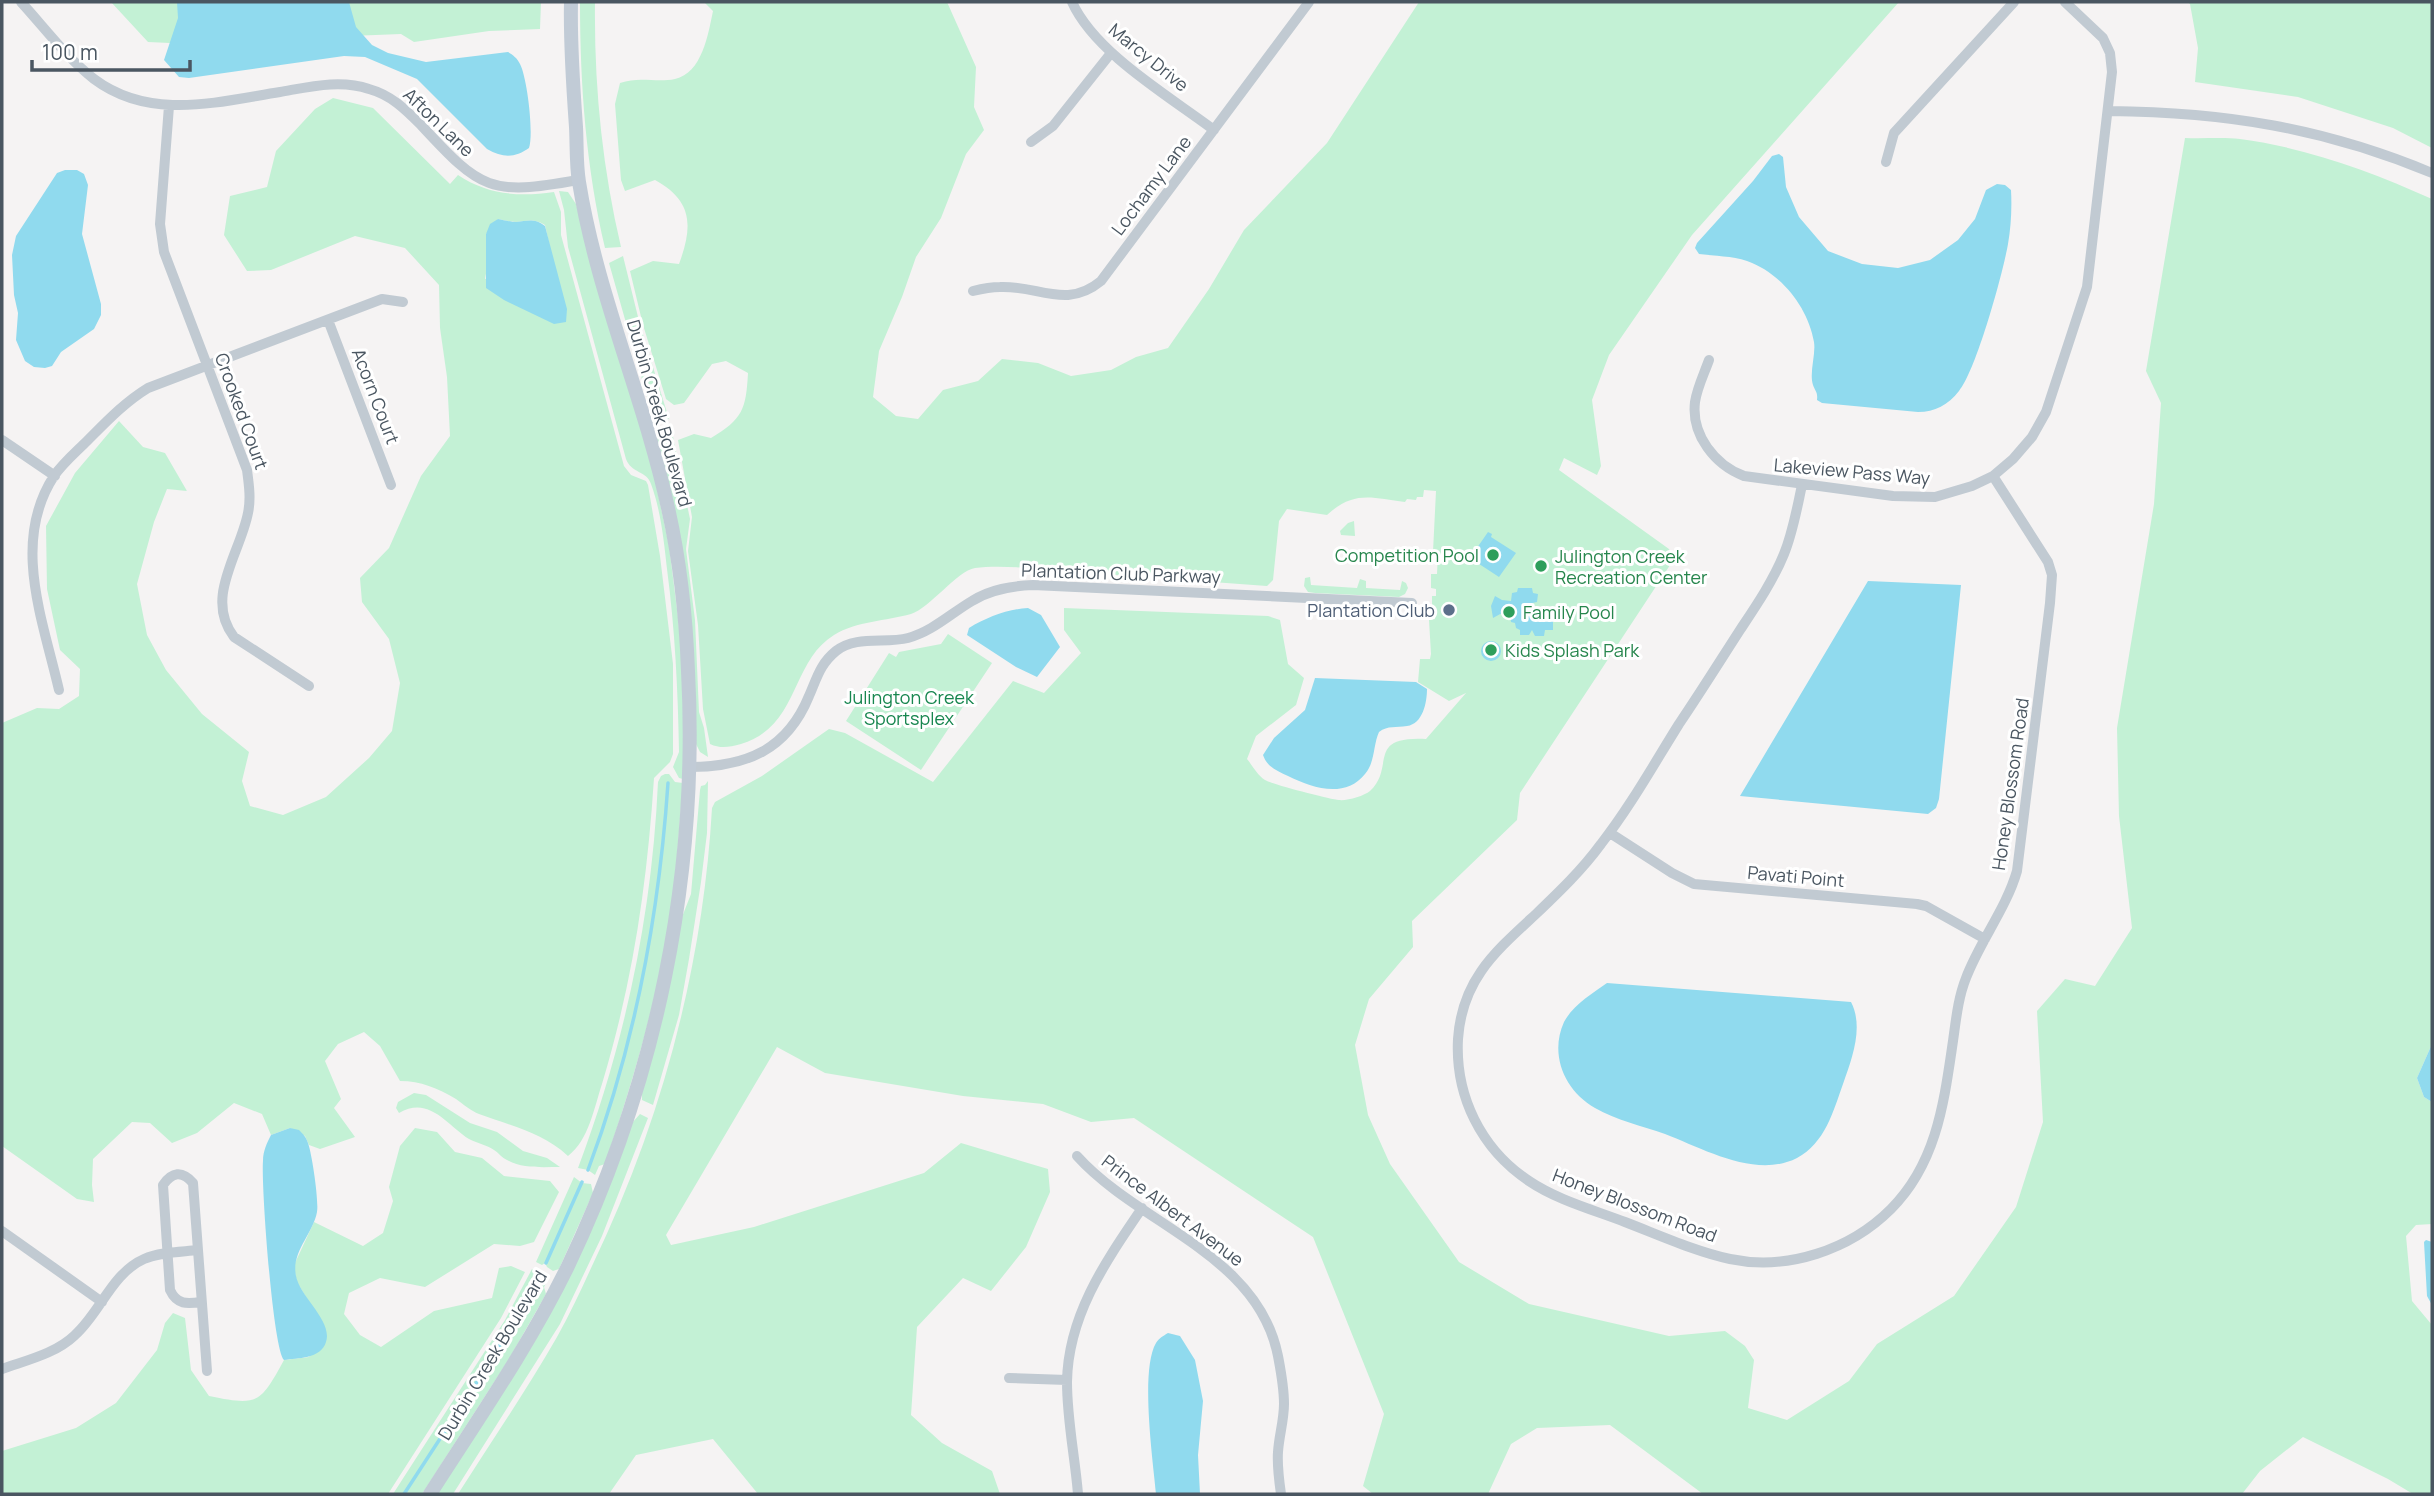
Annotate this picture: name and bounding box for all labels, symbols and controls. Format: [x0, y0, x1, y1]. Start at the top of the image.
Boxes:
street label: Marcy Drive [1104, 17, 1194, 97]
scale bar [32, 28, 189, 72]
text: 100 m [42, 38, 98, 66]
street label: Afton Lane [398, 82, 480, 162]
street label: Lochamy Lane [1106, 130, 1196, 240]
street label: Durbin Creek Boulevard [622, 317, 698, 509]
street label: Acorn Court [347, 345, 405, 447]
street label: Crooked Court [210, 350, 274, 472]
street label: Lakeview Pass Way [1773, 452, 1932, 490]
place label: Competition Pool [1335, 543, 1479, 567]
place label: Julington Creek Recreation Center [1555, 544, 1708, 589]
marker: Competition Pool [1485, 547, 1501, 563]
street label: Plantation Club Parkway [1021, 558, 1222, 588]
marker: Julington Creek Recreation Center [1533, 558, 1549, 574]
place label: Plantation Club [1307, 598, 1435, 622]
place label: Family Pool [1523, 600, 1615, 624]
marker: Plantation Club [1441, 602, 1457, 618]
marker: Family Pool [1501, 604, 1517, 620]
place label: Kids Splash Park [1505, 638, 1640, 662]
marker: Kids Splash Park [1483, 642, 1499, 658]
park label: Julington Creek Sportsplex [844, 685, 975, 730]
street label: Honey Blossom Road [1986, 696, 2034, 872]
street label: Pavati Point [1746, 860, 1846, 892]
street label: Prince Albert Avenue [1097, 1149, 1249, 1271]
street label: Honey Blossom Road [1550, 1163, 1720, 1247]
street label: Durbin Creek Boulevard [432, 1266, 552, 1444]

